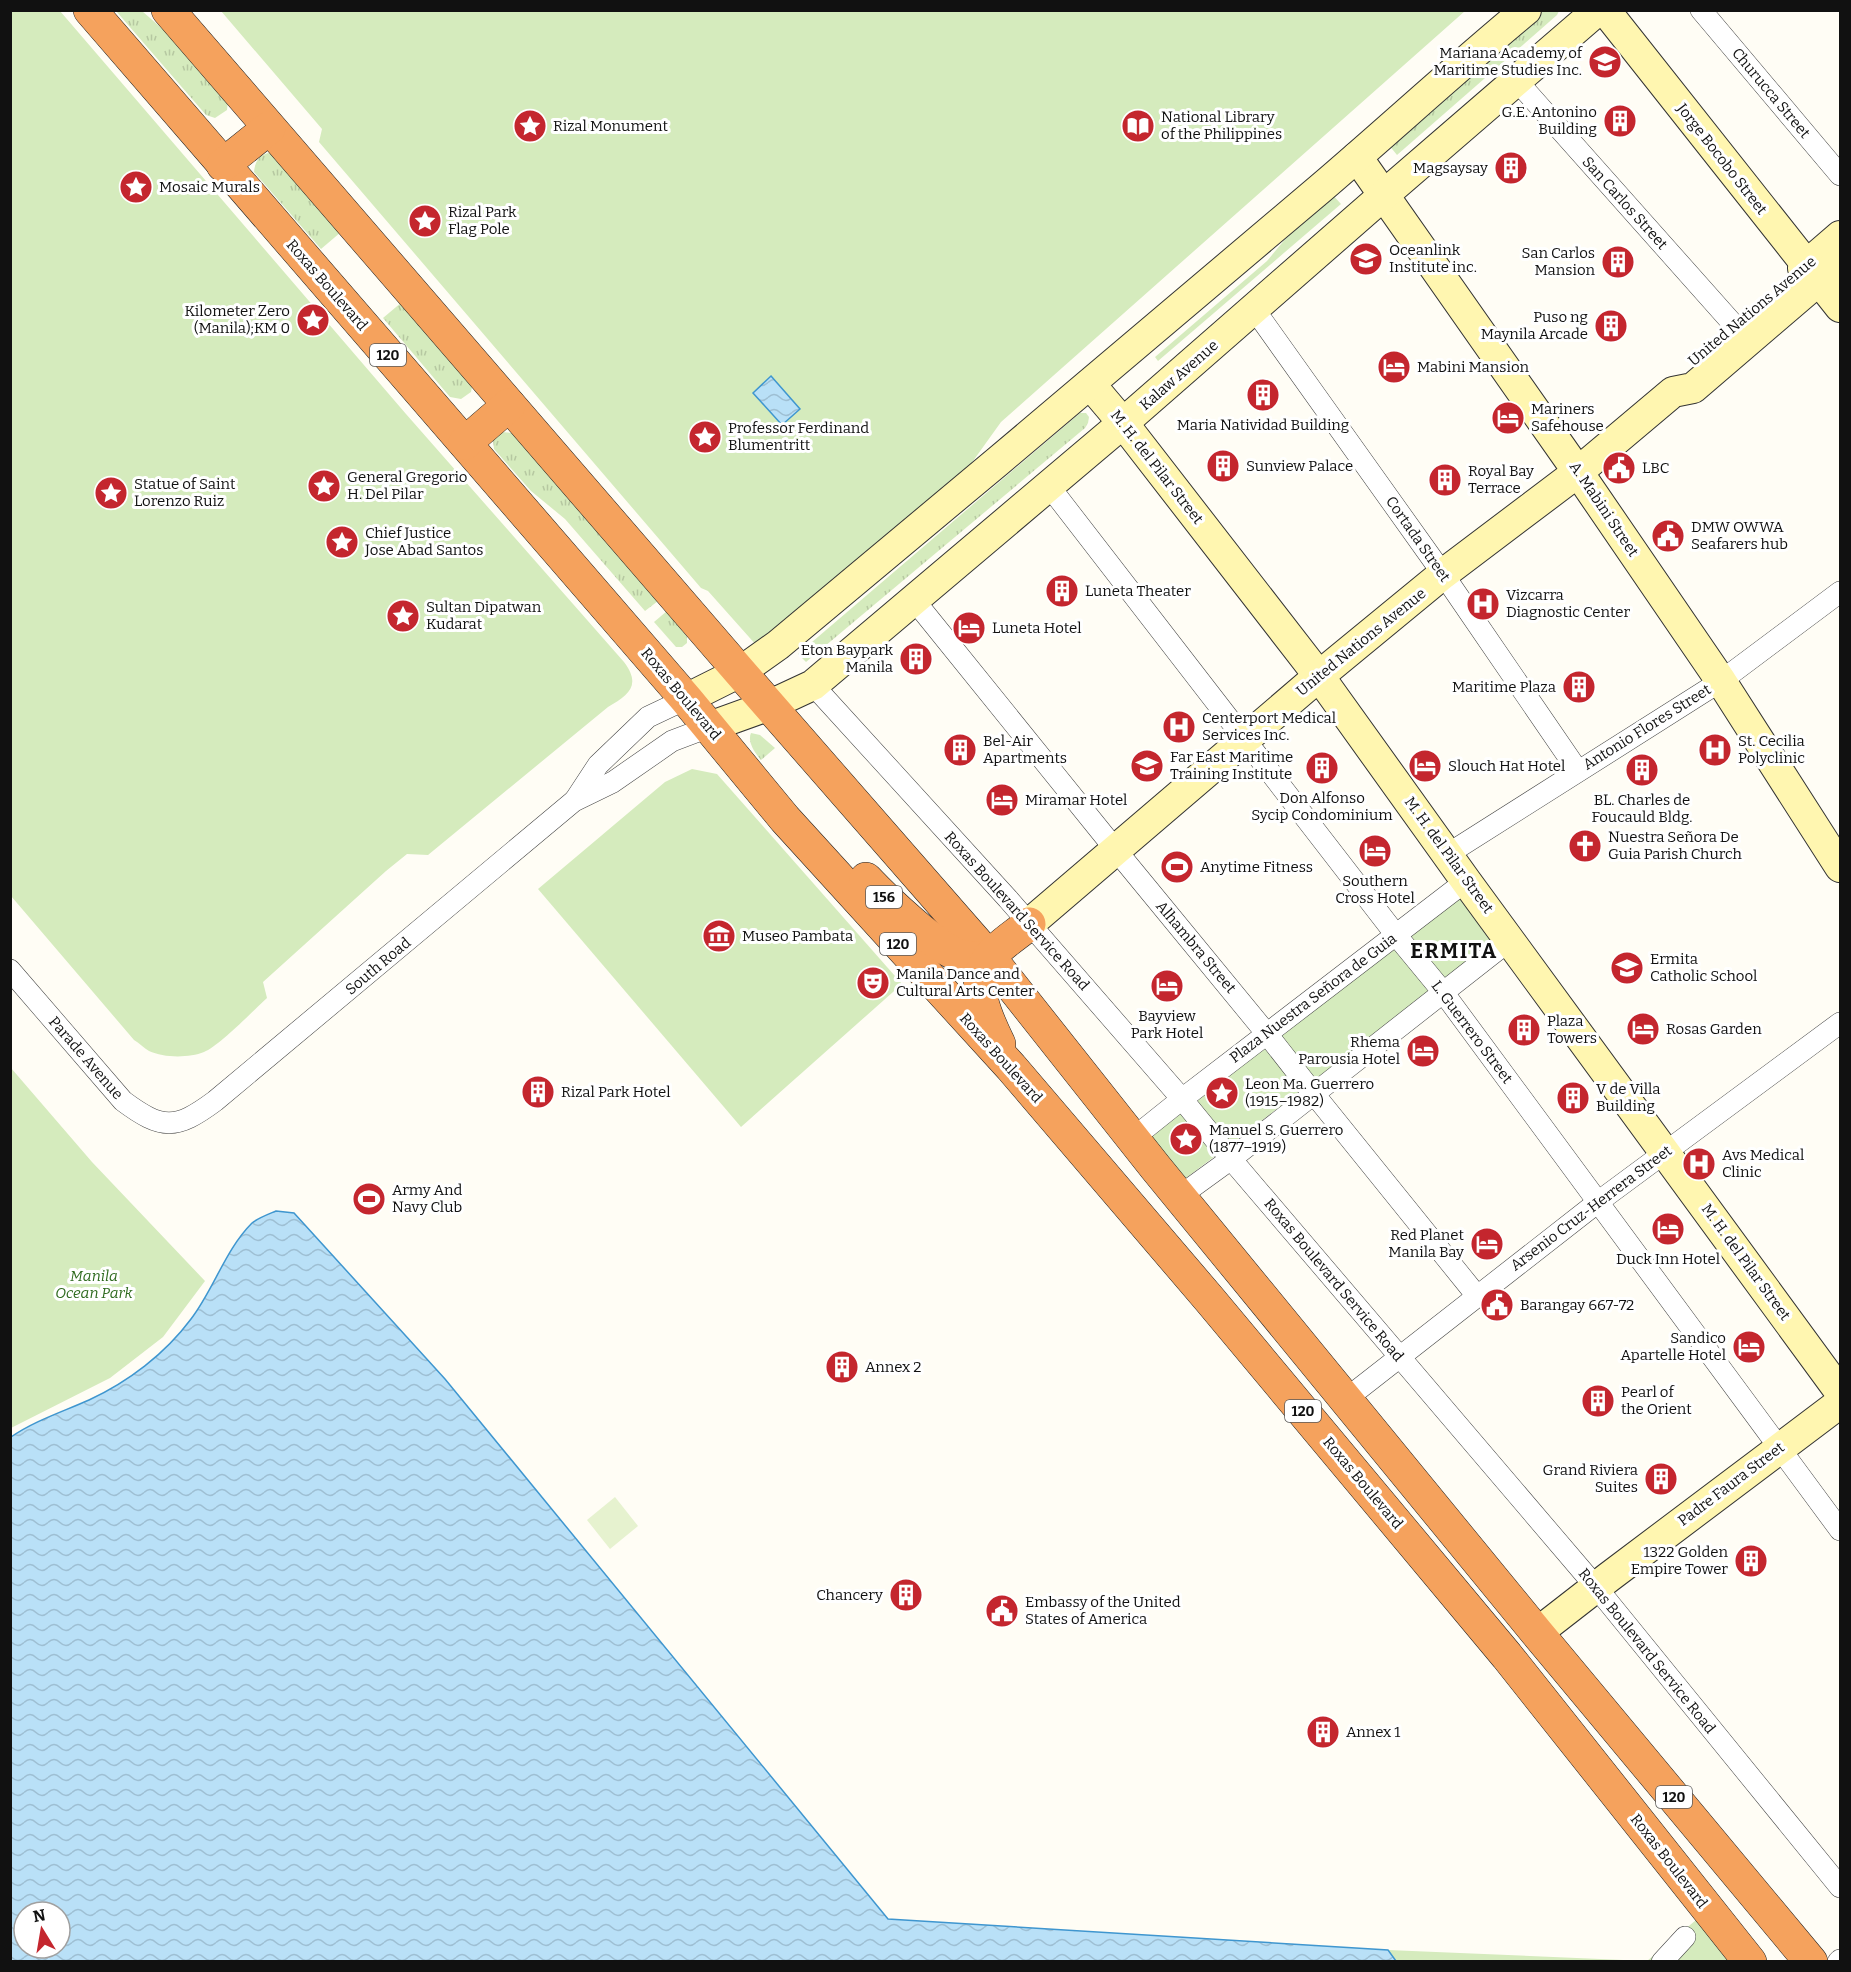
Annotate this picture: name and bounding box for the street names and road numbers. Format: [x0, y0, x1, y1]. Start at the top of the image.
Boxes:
street label: Churucca Street [1728, 44, 1814, 142]
street label: Jorge Bocobo Street [1672, 99, 1771, 219]
street label: San Carlos Street [1579, 153, 1672, 254]
street label: Roxas Boulevard [283, 236, 371, 334]
street label: United Nations Avenue [1684, 252, 1820, 370]
street label: Kalaw Avenue [1136, 336, 1222, 414]
road number: 120 [370, 344, 406, 366]
street label: M. H. del Pilar Street [1107, 406, 1207, 528]
street label: A. Mabini Street [1566, 458, 1643, 560]
street label: Cortada Street [1382, 493, 1454, 586]
street label: United Nations Avenue [1293, 584, 1429, 700]
street label: Roxas Boulevard [637, 644, 725, 744]
street label: Antonio Flores Street [1580, 680, 1715, 774]
street label: M. H. del Pilar Street [1401, 793, 1498, 917]
street label: Roxas Boulevard Service Road [941, 828, 1093, 994]
road number: 156 [866, 886, 902, 908]
street label: Alhambra Street [1152, 897, 1240, 997]
street label: Plaza Nuestra Señora de Guia [1226, 929, 1400, 1067]
street label: South Road [342, 933, 414, 998]
road number: 120 [880, 933, 916, 955]
street label: L. Guerrero Street [1427, 977, 1517, 1087]
street label: Roxas Boulevard [956, 1009, 1046, 1107]
street label: Parade Avenue [45, 1013, 127, 1103]
street label: Arsenio Cruz-Herrera Street [1507, 1141, 1676, 1275]
street label: Roxas Boulevard Service Road [1260, 1195, 1408, 1365]
street label: M. H. del Pilar Street [1698, 1200, 1795, 1324]
road number: 120 [1285, 1400, 1321, 1422]
street label: Roxas Boulevard [1319, 1433, 1407, 1533]
street label: Padre Faura Street [1674, 1438, 1788, 1530]
street label: Roxas Boulevard Service Road [1575, 1565, 1719, 1737]
road number: 120 [1656, 1786, 1692, 1808]
street label: Roxas Boulevard [1627, 1810, 1711, 1912]

